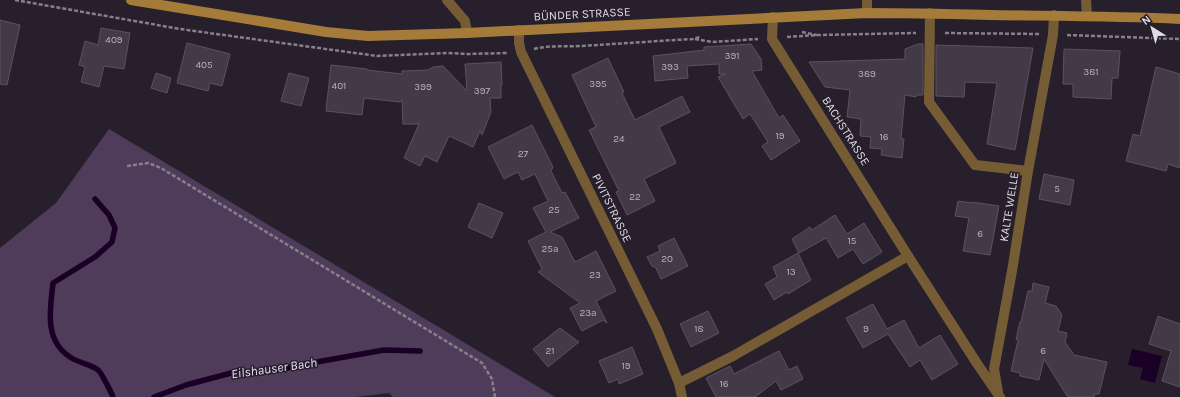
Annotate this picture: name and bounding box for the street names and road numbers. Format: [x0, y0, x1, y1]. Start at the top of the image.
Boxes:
street label: BÜNDER STRASSE [533, 4, 631, 24]
street label: BACHSTRASSE [819, 94, 873, 168]
street label: PIVITSTRASSE [589, 171, 635, 245]
street label: KALTE WELLE [997, 171, 1021, 243]

